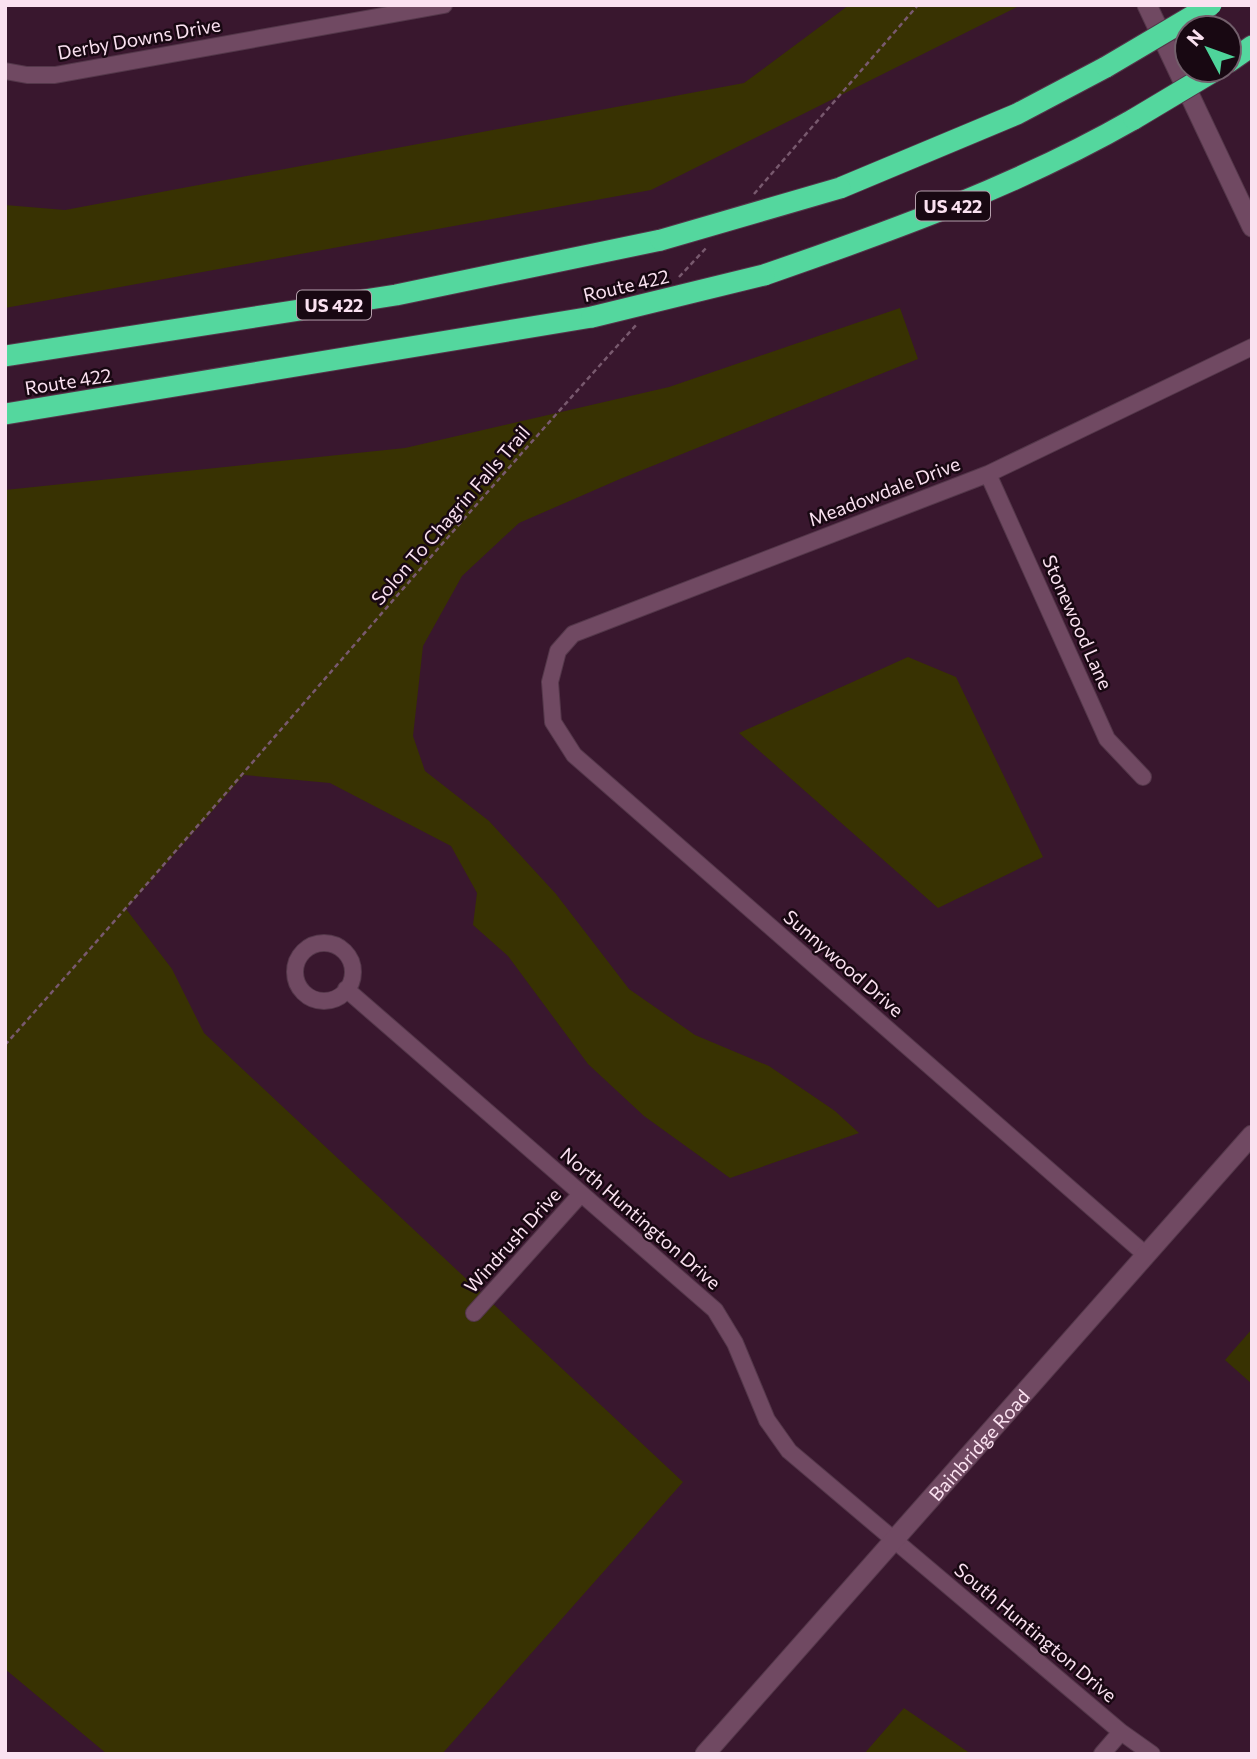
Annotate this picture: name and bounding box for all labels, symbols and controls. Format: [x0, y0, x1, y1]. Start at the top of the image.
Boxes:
street label: Derby Downs Drive [56, 12, 222, 64]
north arrow [1173, 14, 1243, 84]
text: N [1181, 25, 1208, 50]
road number: US 422 [916, 191, 990, 220]
street label: Route 422 [581, 264, 671, 306]
road number: US 422 [297, 290, 371, 320]
street label: Route 422 [23, 363, 113, 399]
street label: Solon To Chagrin Falls Trail [366, 421, 534, 609]
street label: Meadowdale Drive [805, 452, 963, 530]
street label: Stonewood Lane [1038, 551, 1118, 693]
street label: Sunnywood Drive [779, 905, 909, 1021]
street label: North Huntington Drive [556, 1142, 726, 1294]
street label: Windrush Drive [459, 1183, 565, 1297]
street label: Bainbridge Road [923, 1384, 1034, 1505]
street label: South Huntington Drive [950, 1557, 1122, 1707]

